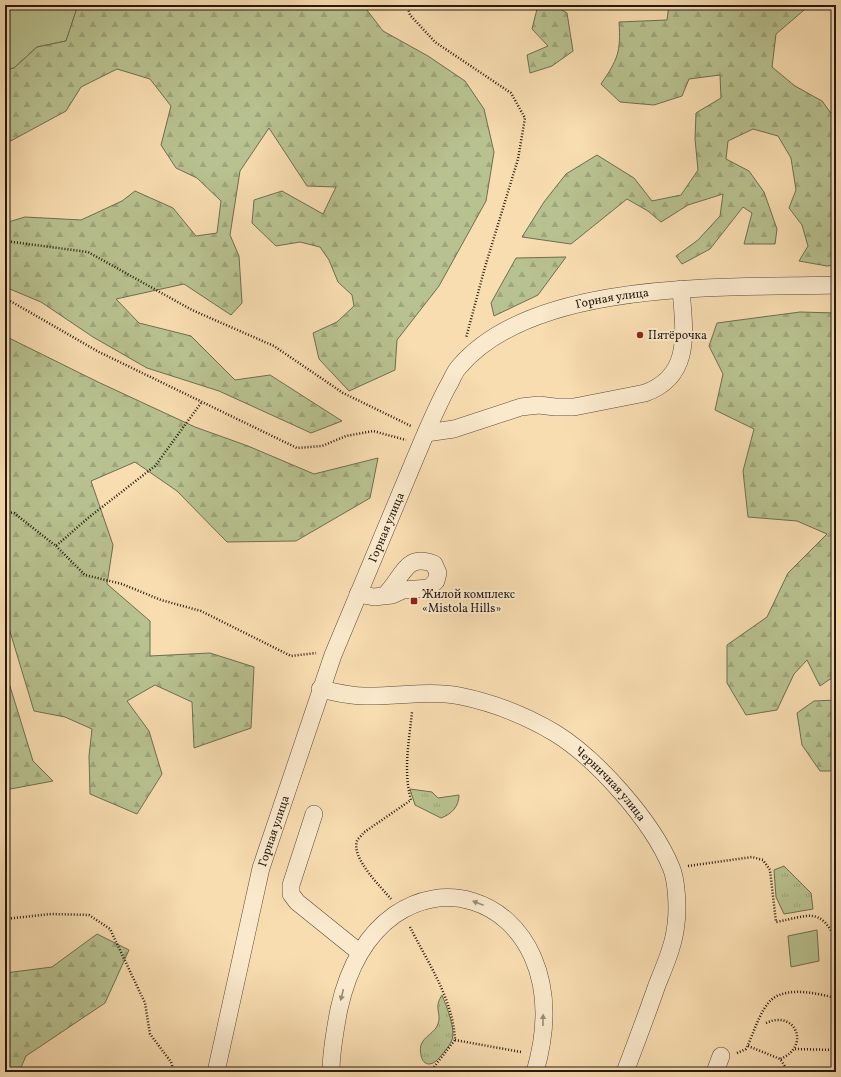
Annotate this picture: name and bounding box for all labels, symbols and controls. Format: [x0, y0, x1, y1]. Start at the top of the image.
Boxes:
street label: Горная улица [574, 285, 650, 313]
place label: Пятёрочка [648, 328, 707, 344]
marker: Пятёрочка [635, 330, 645, 340]
street label: Горная улица [365, 490, 409, 565]
place label: Жилой комплекс «Mistola Hills» [422, 587, 515, 617]
marker: Жилой комплекс «Mistola Hills» [409, 596, 419, 606]
street label: Черничная улица [571, 743, 649, 825]
street label: Горная улица [255, 794, 294, 869]
one-way arrow [472, 899, 484, 905]
one-way arrow [339, 989, 345, 1001]
one-way arrow [540, 1013, 546, 1026]

